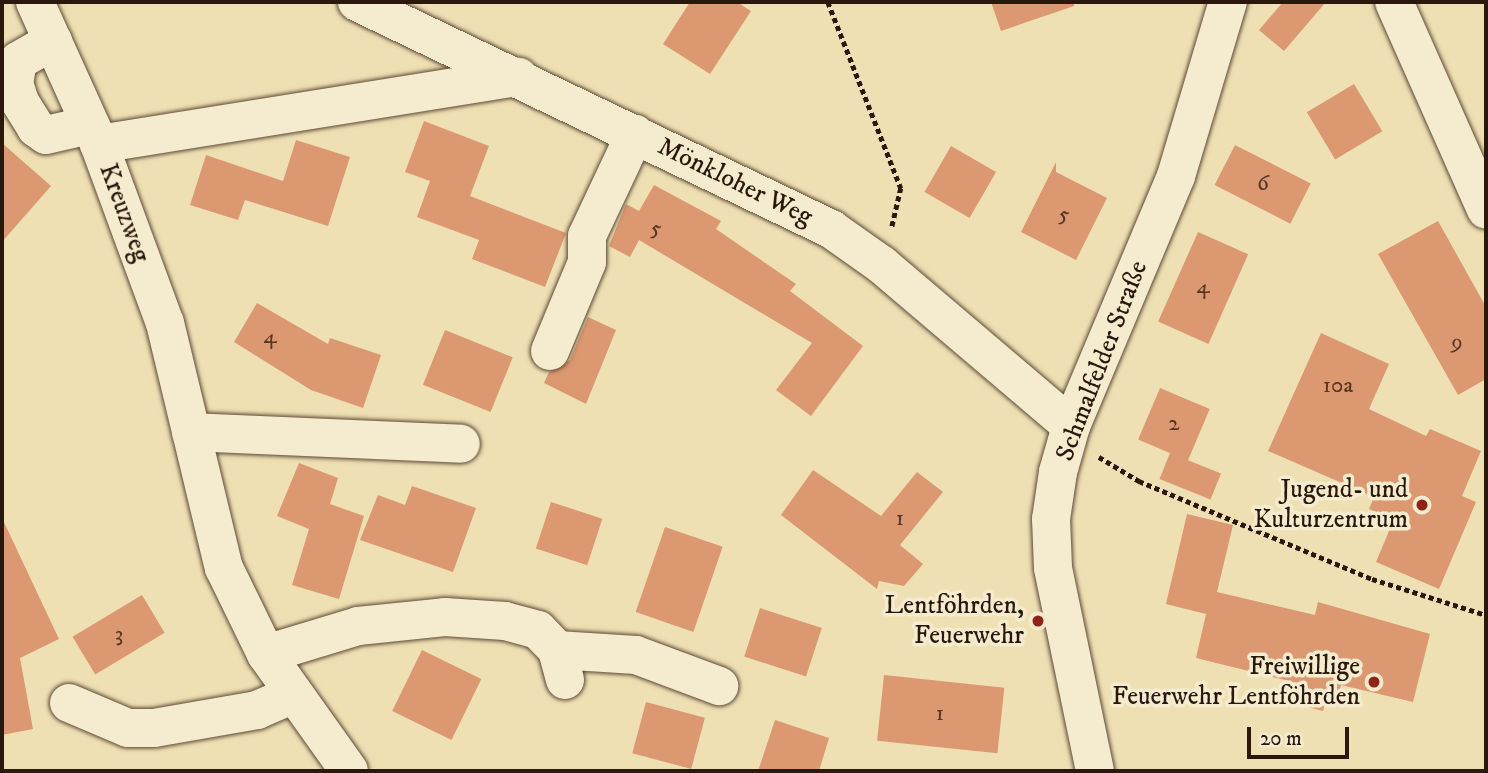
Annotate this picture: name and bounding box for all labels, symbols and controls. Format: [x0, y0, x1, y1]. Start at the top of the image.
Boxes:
street label: Mönkloher Weg [653, 131, 817, 233]
street label: Kreuzweg [92, 159, 156, 267]
house number: 6 [1257, 170, 1269, 198]
house number: 5 [1058, 201, 1070, 229]
house number: 5 [650, 215, 662, 243]
street label: Schmalfelder Straße [1049, 257, 1155, 465]
house number: 4 [1196, 273, 1210, 301]
house number: 4 [263, 323, 277, 351]
house number: 9 [1451, 329, 1463, 357]
house number: 10a [1323, 372, 1353, 400]
house number: 2 [1168, 410, 1180, 438]
place label: Jugend- und Kulturzentrum [1254, 474, 1408, 536]
marker: Jugend- und Kulturzentrum [1414, 497, 1430, 513]
house number: 1 [896, 505, 904, 533]
place label: Lentföhrden, Feuerwehr [884, 590, 1024, 652]
marker: Lentföhrden, Feuerwehr [1030, 613, 1046, 629]
house number: 3 [115, 621, 123, 649]
place label: Freiwillige Feuerwehr Lentföhrden [1112, 651, 1360, 712]
marker: Freiwillige Feuerwehr Lentföhrden [1366, 674, 1382, 690]
house number: 1 [936, 700, 944, 728]
scale bar [1250, 714, 1352, 758]
text: 20 m [1260, 726, 1302, 752]

